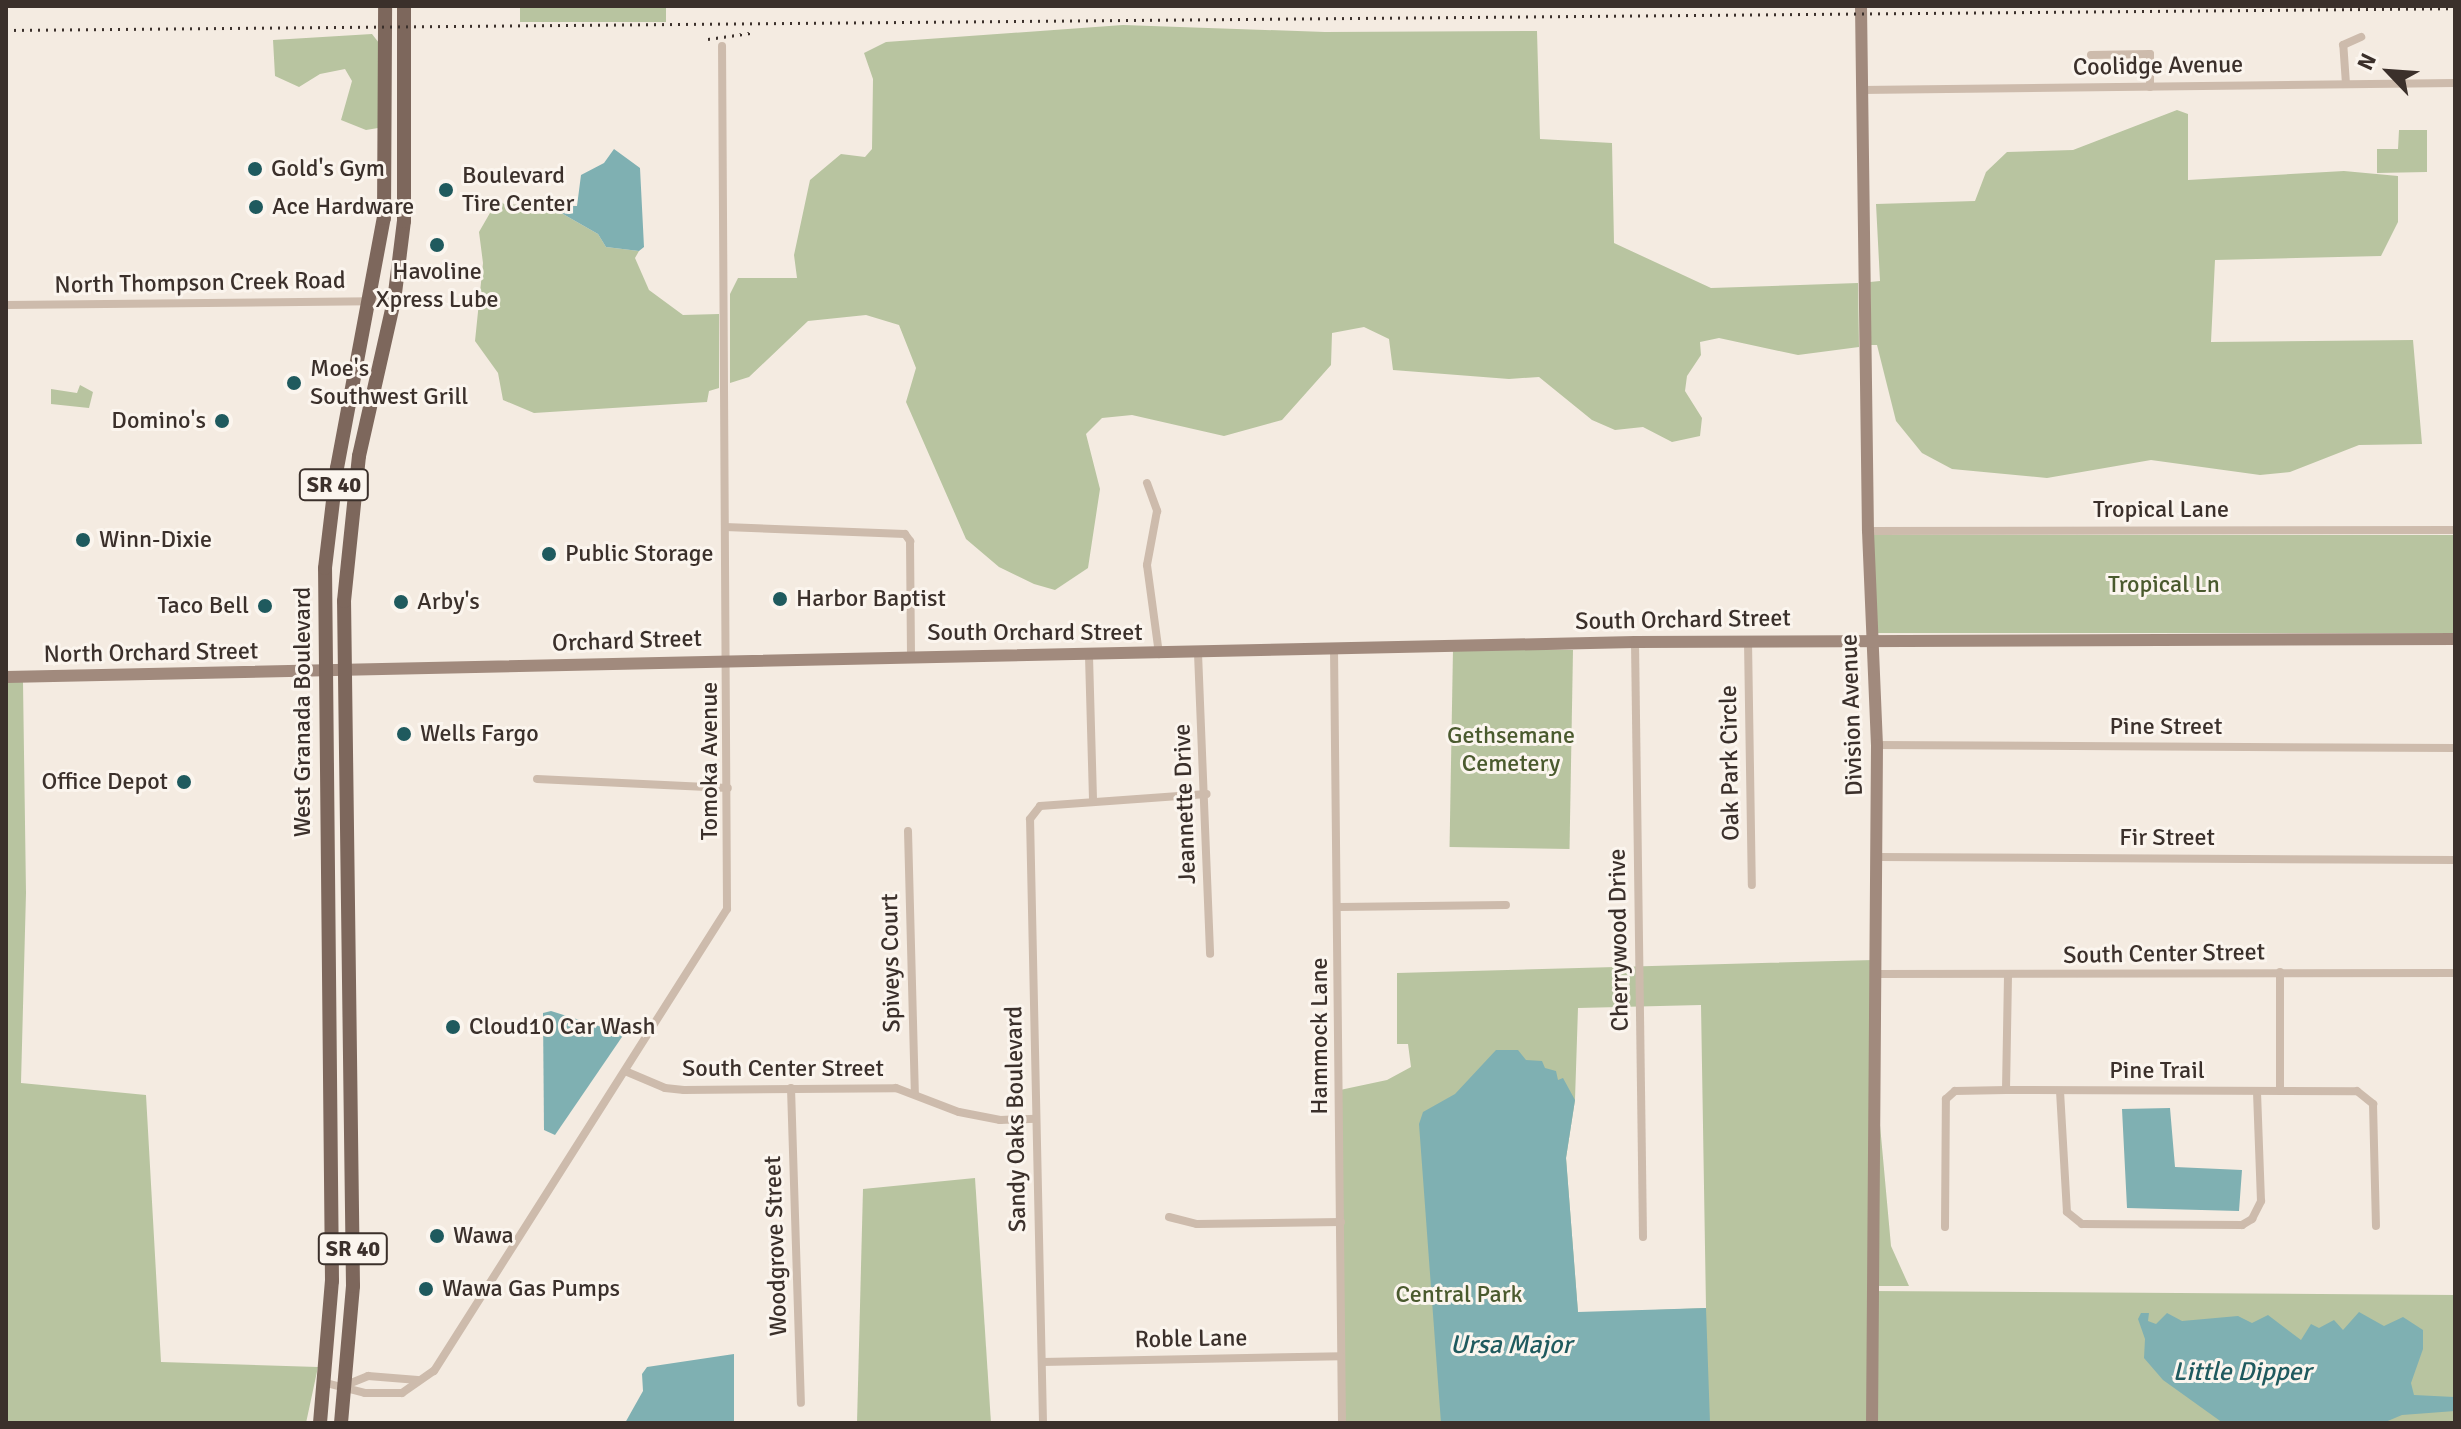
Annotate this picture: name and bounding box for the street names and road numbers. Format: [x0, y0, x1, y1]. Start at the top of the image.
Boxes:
street label: Coolidge Avenue [2073, 50, 2243, 82]
street label: North Thompson Creek Road [54, 266, 346, 300]
road number: SR 40 [298, 467, 370, 503]
street label: Tropical Lane [2093, 496, 2229, 524]
street label: West Granada Boulevard [289, 587, 317, 837]
street label: South Orchard Street [1575, 604, 1791, 636]
street label: South Orchard Street [927, 619, 1143, 647]
street label: Orchard Street [552, 624, 702, 658]
street label: Division Avenue [1835, 634, 1869, 796]
street label: North Orchard Street [43, 637, 259, 669]
street label: Tomoka Avenue [696, 682, 724, 840]
street label: Oak Park Circle [1714, 685, 1746, 841]
street label: Pine Street [2109, 713, 2223, 741]
street label: Jeannette Drive [1168, 723, 1202, 885]
street label: Fir Street [2119, 824, 2215, 852]
street label: Cherrywood Drive [1603, 848, 1635, 1032]
street label: Spiveys Court [875, 893, 907, 1033]
street label: South Center Street [2063, 938, 2265, 970]
street label: Hammock Lane [1306, 957, 1334, 1115]
street label: Sandy Oaks Boulevard [1000, 1006, 1032, 1232]
street label: South Center Street [682, 1055, 884, 1083]
street label: Pine Trail [2109, 1057, 2205, 1085]
street label: Woodgrove Street [758, 1155, 794, 1337]
road number: SR 40 [317, 1231, 389, 1267]
street label: Roble Lane [1134, 1324, 1248, 1354]

